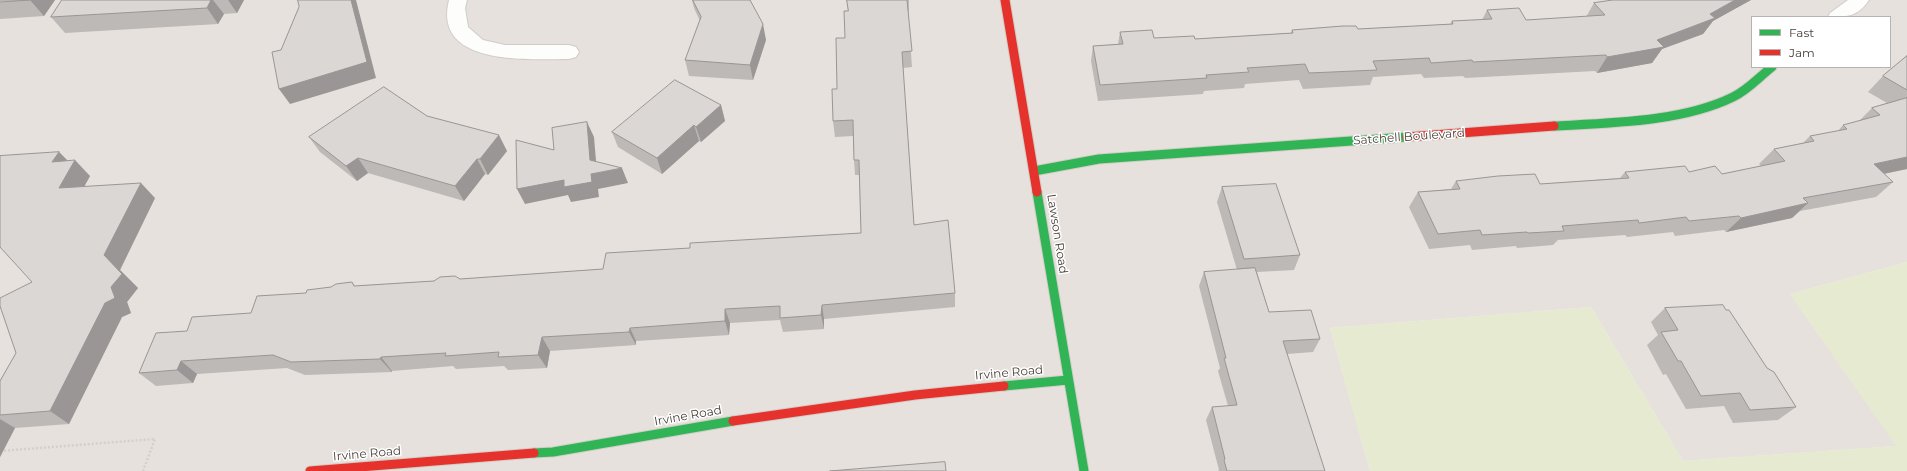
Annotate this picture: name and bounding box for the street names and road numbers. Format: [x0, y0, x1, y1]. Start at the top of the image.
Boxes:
street label: Satchell Boulevard [1353, 126, 1465, 148]
street label: Lawson Road [1044, 193, 1070, 275]
street label: Irvine Road [974, 363, 1044, 383]
street label: Irvine Road [653, 403, 723, 429]
street label: Irvine Road [332, 444, 402, 464]

